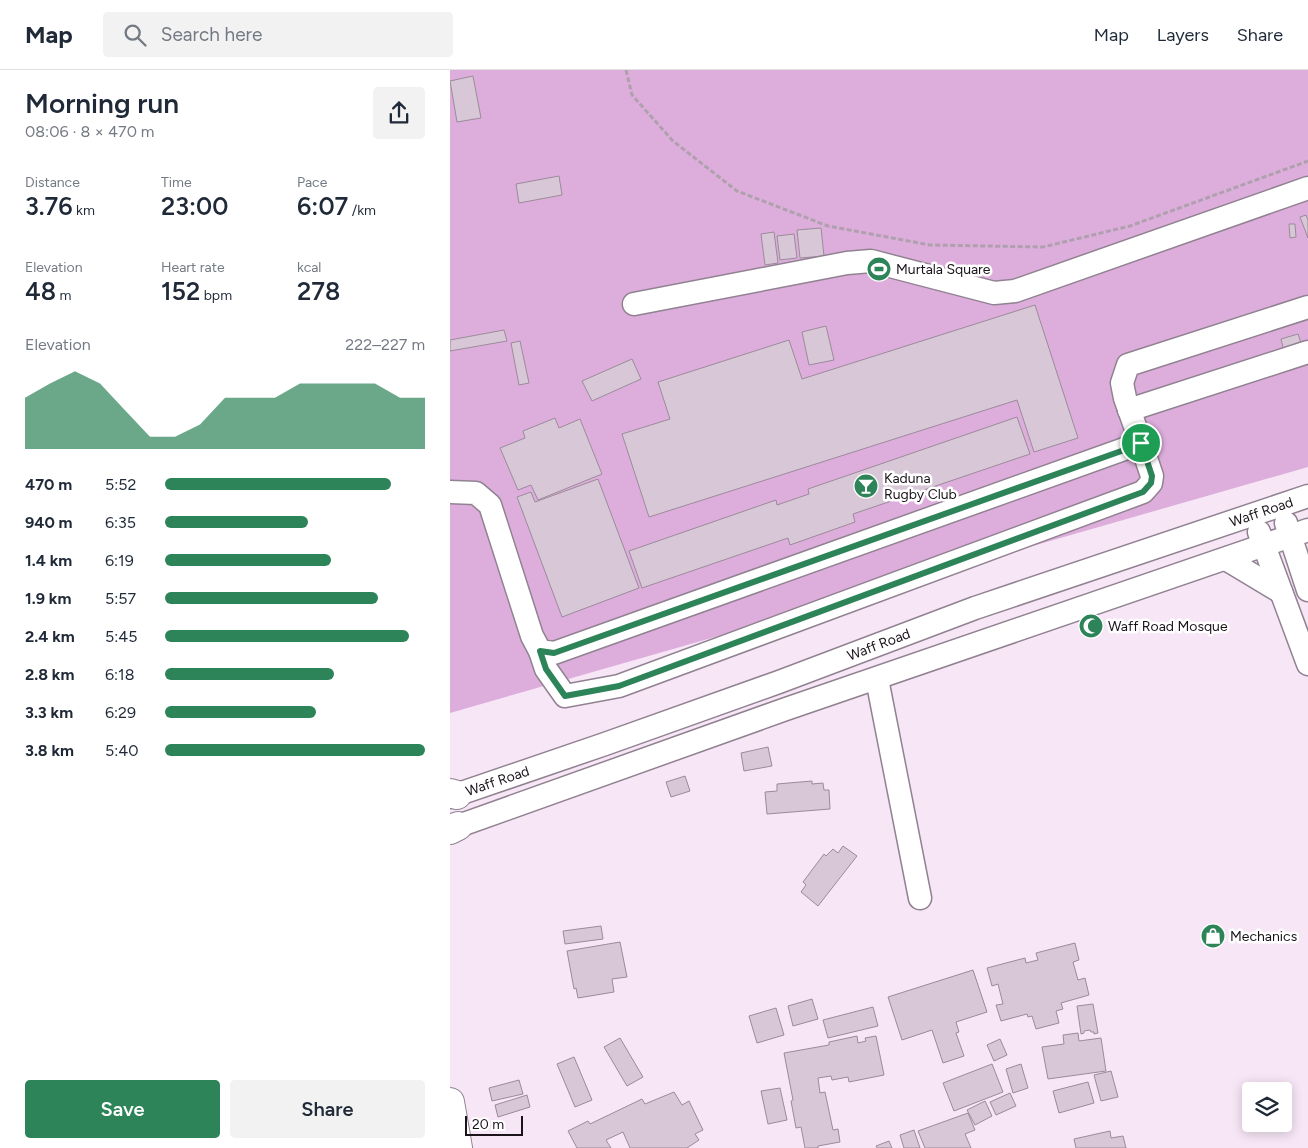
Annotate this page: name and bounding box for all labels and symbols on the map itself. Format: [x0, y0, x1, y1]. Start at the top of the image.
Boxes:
sports icon: Murtala Square [866, 256, 892, 282]
place label: Murtala Square [896, 261, 991, 278]
pin [1120, 422, 1162, 464]
place label: Kaduna Rugby Club [884, 470, 957, 503]
bar icon: Kaduna Rugby Club [853, 473, 879, 499]
street label: Waff Road [1227, 493, 1295, 530]
mosque icon: Waff Road Mosque [1078, 613, 1104, 639]
place label: Waff Road Mosque [1108, 618, 1228, 635]
street label: Waff Road [845, 625, 913, 664]
street label: Waff Road [463, 762, 531, 800]
shop icon: Mechanics [1200, 923, 1226, 949]
place label: Mechanics [1230, 928, 1297, 945]
scale bar [465, 1113, 522, 1136]

